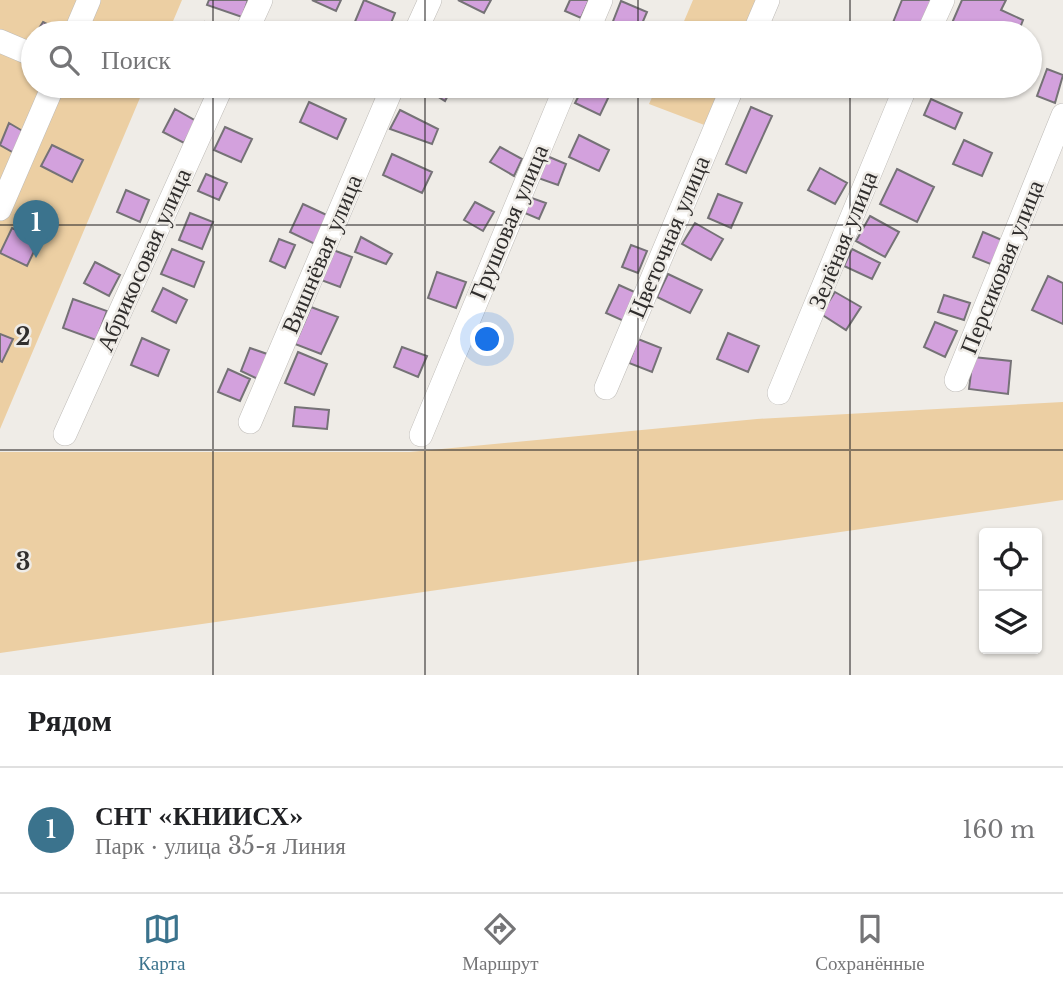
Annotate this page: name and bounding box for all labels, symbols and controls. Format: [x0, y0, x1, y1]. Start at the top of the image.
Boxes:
search box [21, 21, 1042, 98]
icon: search [45, 41, 83, 79]
text: Поиск [101, 44, 171, 76]
street label: Грушовая улица [463, 140, 554, 304]
street label: Цветочная улица [621, 151, 716, 322]
street label: Абрикосовая улица [90, 163, 197, 356]
street label: Зелёная улица [802, 166, 883, 313]
street label: Вишнёвая улица [275, 170, 368, 338]
street label: Персиковая улица [953, 175, 1050, 358]
pin: 1 [13, 200, 59, 258]
your location [470, 322, 504, 356]
text: 2 [16, 323, 30, 351]
map controls [979, 528, 1042, 654]
button: locate [979, 528, 1042, 591]
text: 3 [16, 548, 30, 576]
button: layers [979, 591, 1042, 654]
text: Рядом [28, 702, 112, 739]
text: СНТ «КНИИСХ» [95, 800, 303, 832]
text: 1 [46, 816, 56, 844]
text: 160 m [962, 816, 1035, 844]
text: Парк · улица 35-я Линия [95, 832, 346, 860]
tab: Карта [138, 910, 185, 975]
tab: Маршрут [462, 910, 539, 975]
tab: Сохранённые [815, 910, 925, 975]

